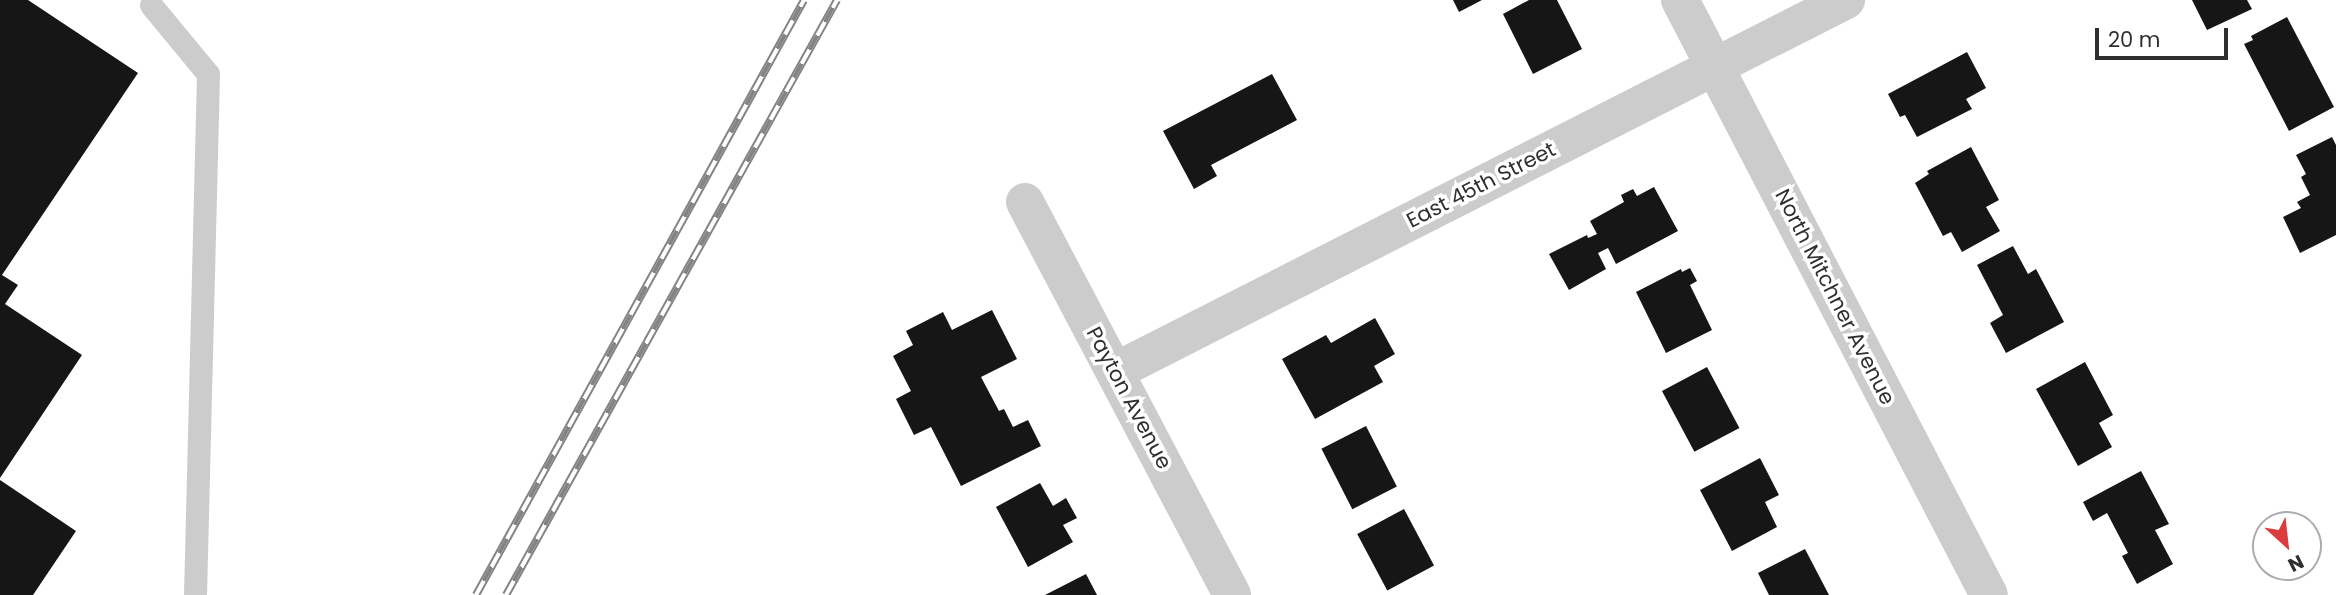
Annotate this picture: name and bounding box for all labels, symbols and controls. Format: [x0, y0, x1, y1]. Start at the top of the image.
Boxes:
scale bar [2098, 14, 2231, 58]
text: 20 m [2108, 25, 2161, 54]
street label: East 45th Street [1402, 137, 1560, 233]
street label: North Mitchner Avenue [1770, 185, 1900, 409]
street label: Payton Avenue [1081, 323, 1177, 473]
north arrow [2252, 511, 2322, 581]
text: N [2283, 548, 2308, 579]

